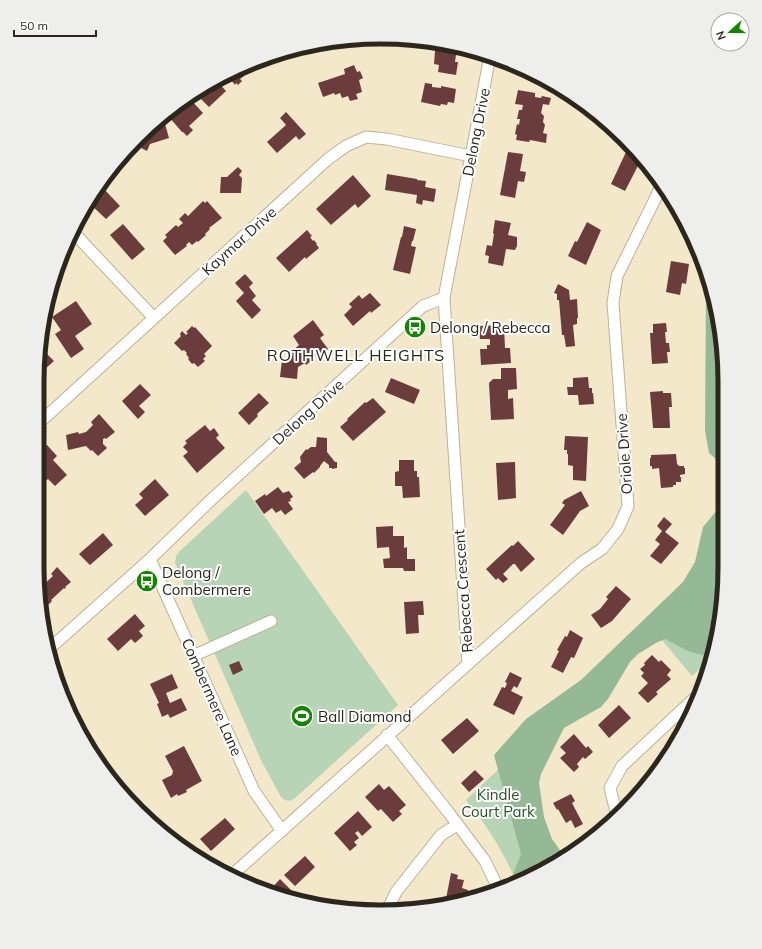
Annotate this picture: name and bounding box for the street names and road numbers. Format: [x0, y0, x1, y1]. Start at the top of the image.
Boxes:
street label: Delong Drive [458, 86, 494, 178]
street label: Kaymar Drive [198, 202, 280, 280]
street label: Delong Drive [268, 375, 348, 449]
street label: Oriole Drive [612, 413, 636, 495]
street label: Rebecca Crescent [449, 529, 477, 653]
street label: Combermere Lane [177, 635, 247, 759]

